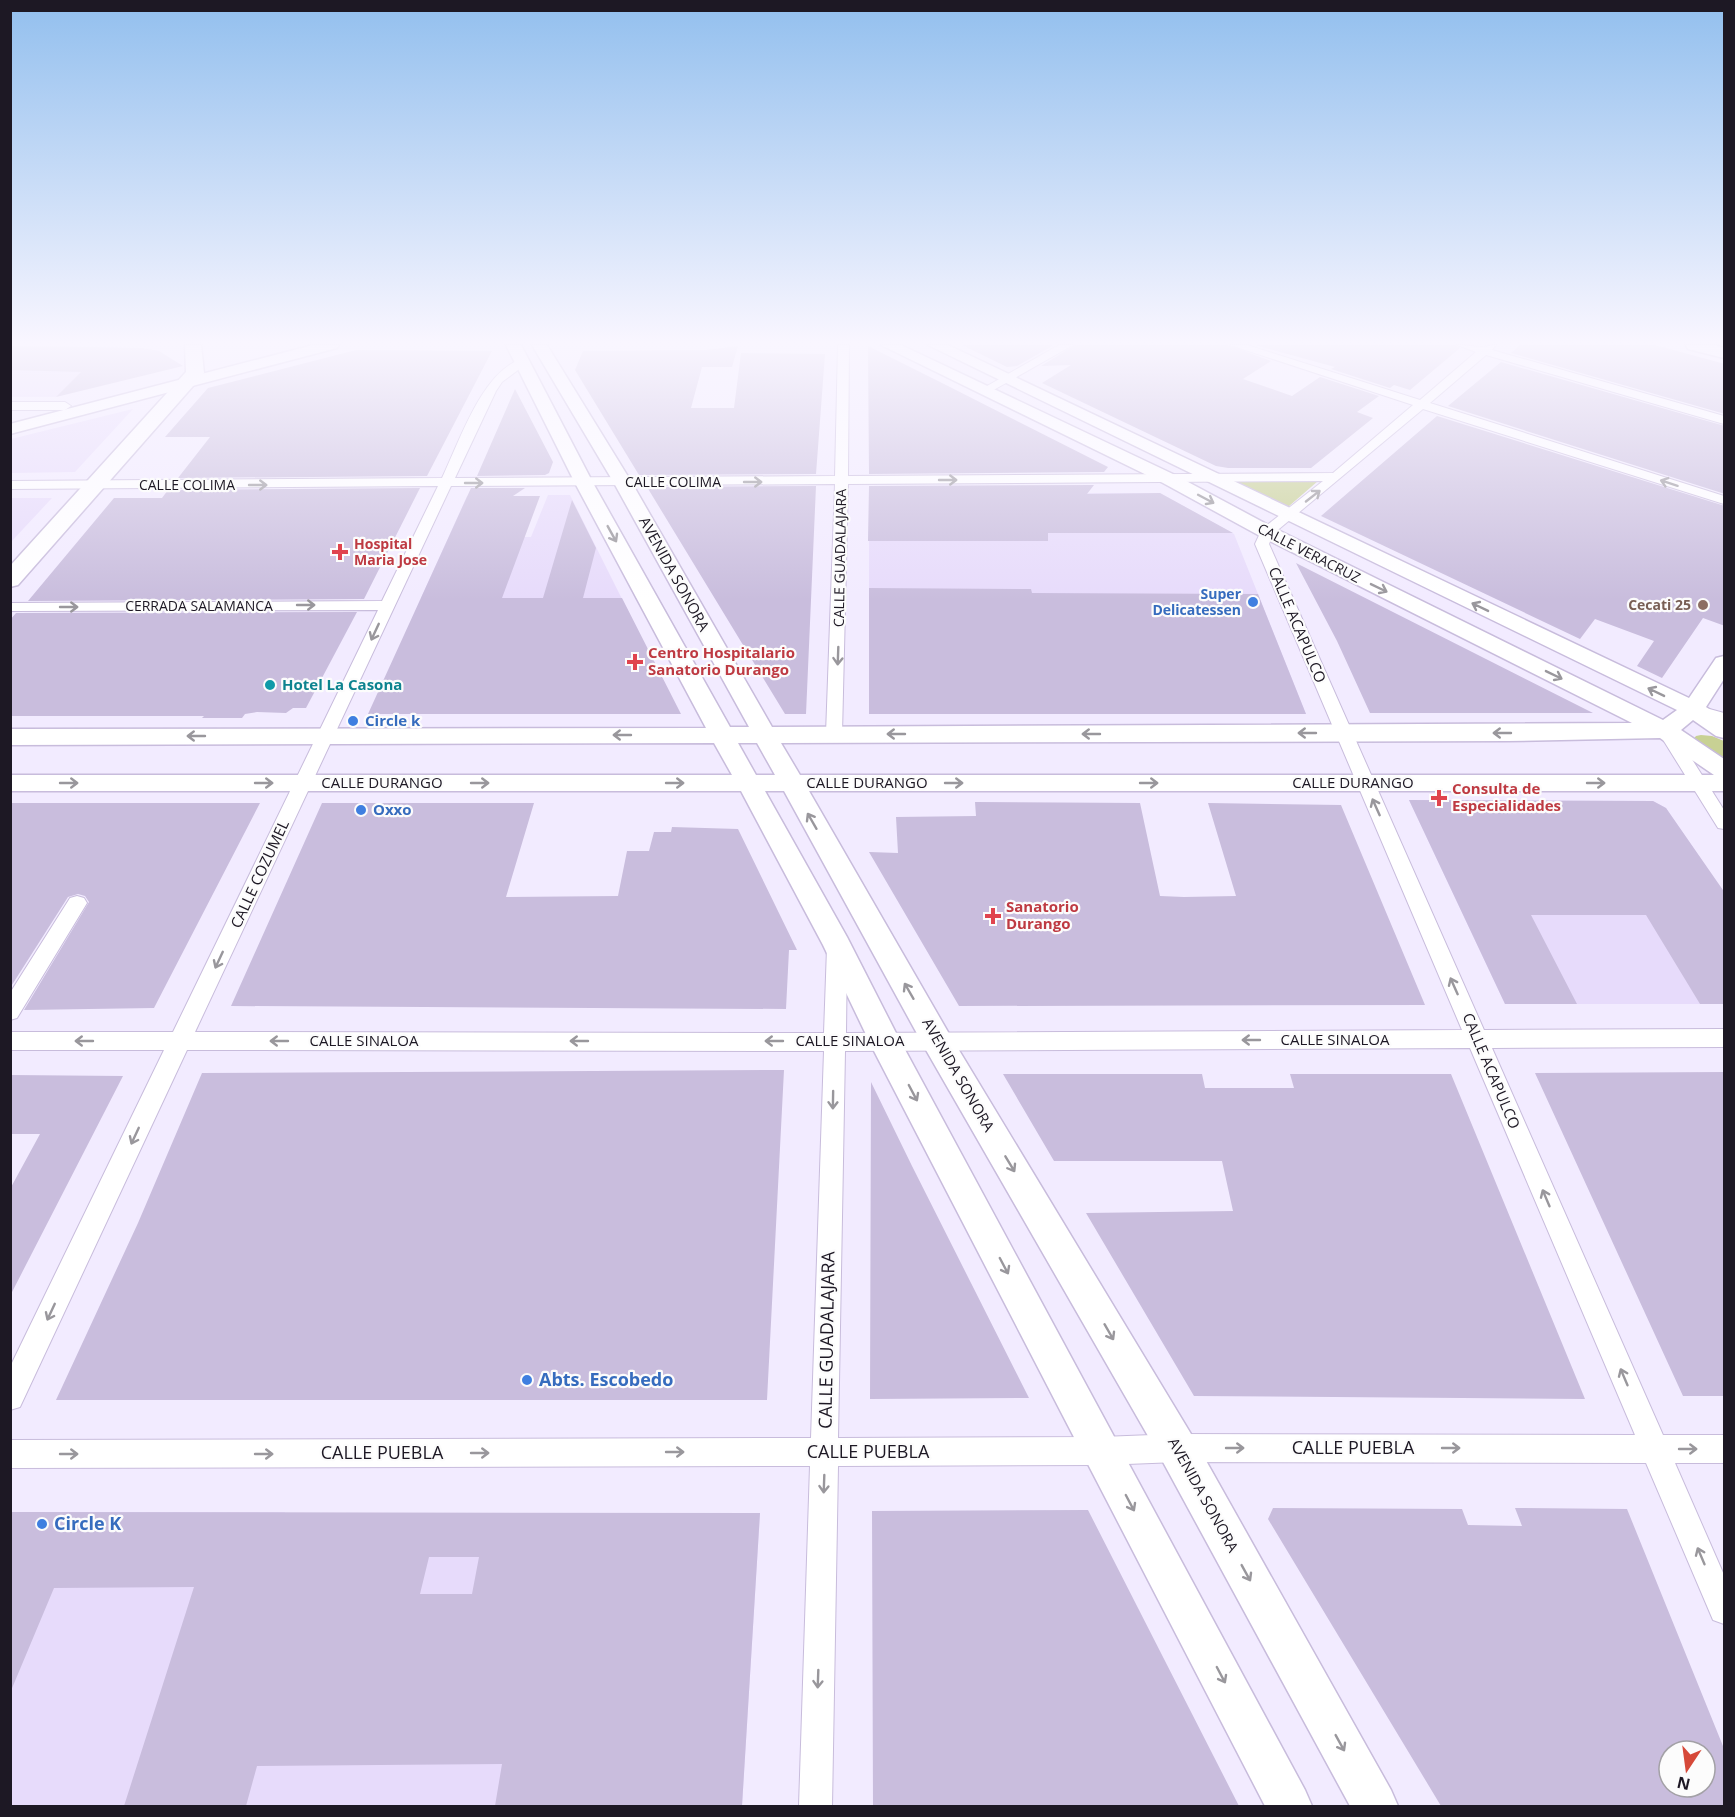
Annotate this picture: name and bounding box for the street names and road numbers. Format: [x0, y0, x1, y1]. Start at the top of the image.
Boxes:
street label: CALLE COLIMA [625, 472, 721, 491]
street label: CALLE COLIMA [139, 475, 235, 494]
street label: CALLE GUADALAJARA [829, 489, 850, 627]
street label: AVENIDA SONORA [635, 513, 715, 635]
street label: CALLE VERACRUZ [1255, 518, 1364, 587]
street label: CALLE ACAPULCO [1264, 564, 1331, 686]
street label: CERRADA SALAMANCA [125, 596, 273, 615]
street label: CALLE DURANGO [321, 772, 443, 792]
street label: CALLE DURANGO [806, 772, 928, 792]
street label: CALLE DURANGO [1292, 772, 1414, 792]
street label: CALLE COZUMEL [225, 816, 293, 931]
street label: CALLE ACAPULCO [1458, 1010, 1525, 1132]
street label: AVENIDA SONORA [918, 1014, 1000, 1135]
street label: CALLE SINALOA [1281, 1029, 1390, 1049]
street label: CALLE SINALOA [310, 1030, 419, 1050]
street label: CALLE SINALOA [796, 1030, 905, 1050]
street label: CALLE GUADALAJARA [812, 1250, 840, 1429]
street label: AVENIDA SONORA [1164, 1434, 1244, 1556]
street label: CALLE PUEBLA [1292, 1435, 1415, 1459]
street label: CALLE PUEBLA [807, 1439, 930, 1463]
street label: CALLE PUEBLA [321, 1440, 444, 1464]

